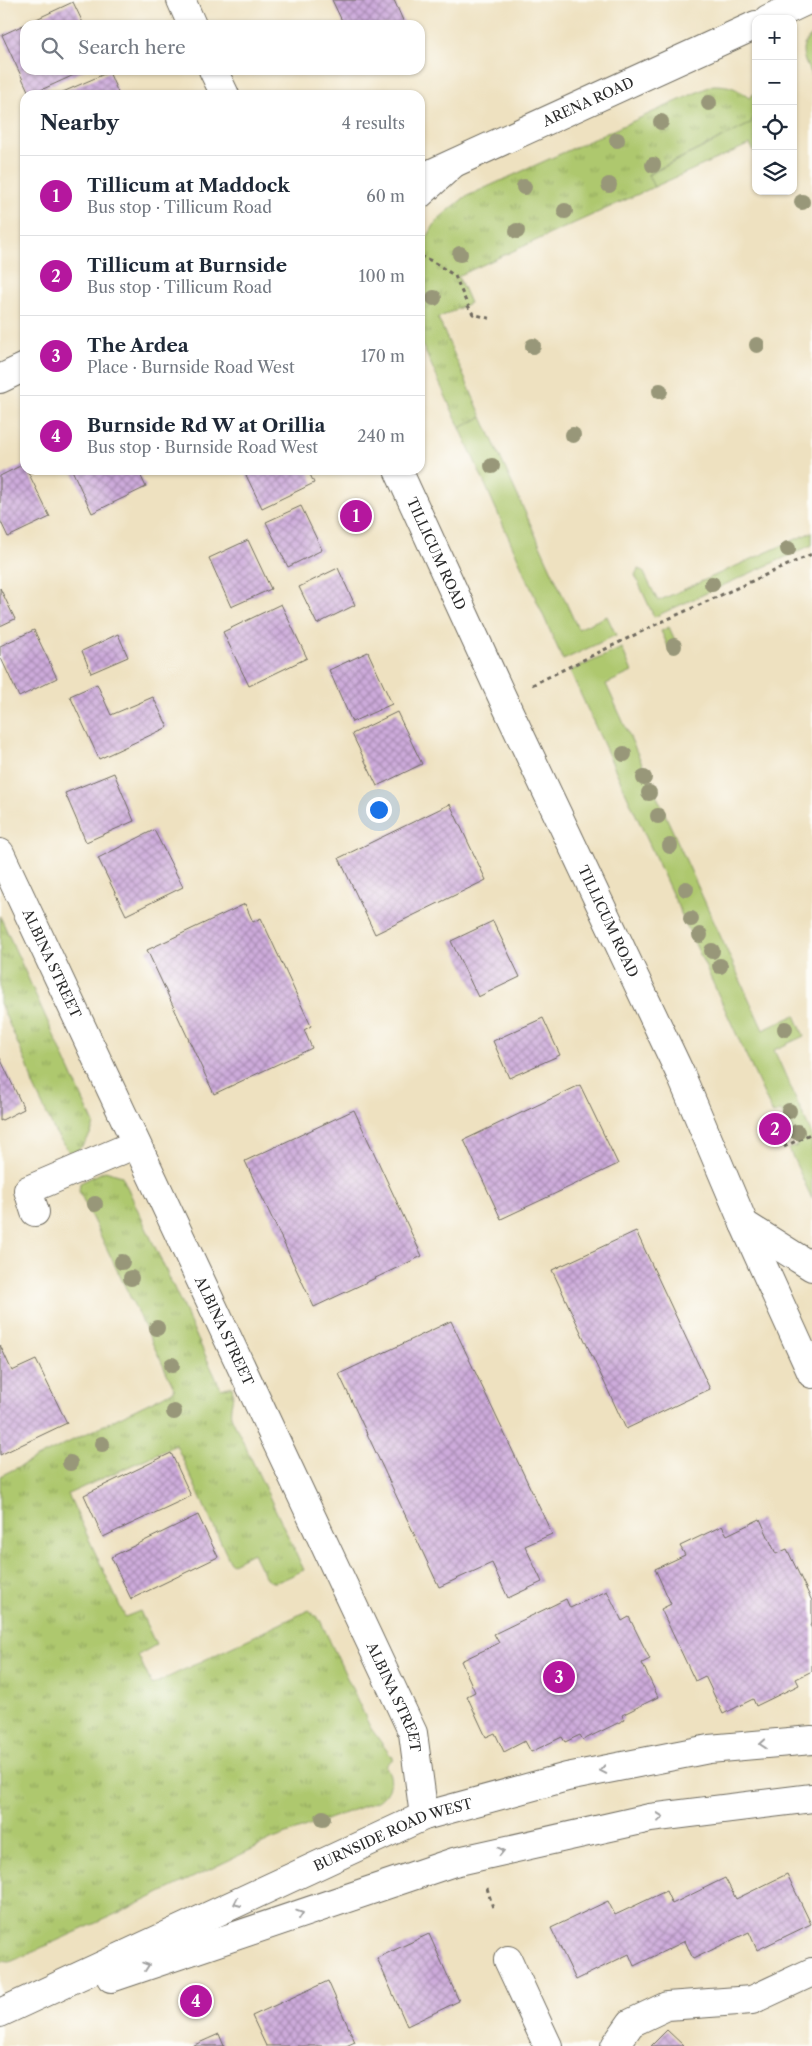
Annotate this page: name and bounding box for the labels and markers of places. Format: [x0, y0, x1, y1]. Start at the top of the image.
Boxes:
pin: 1 [340, 497, 372, 535]
pin: 2 [759, 1110, 791, 1148]
pin: 3 [543, 1658, 575, 1696]
pin: 4 [180, 1982, 212, 2020]

